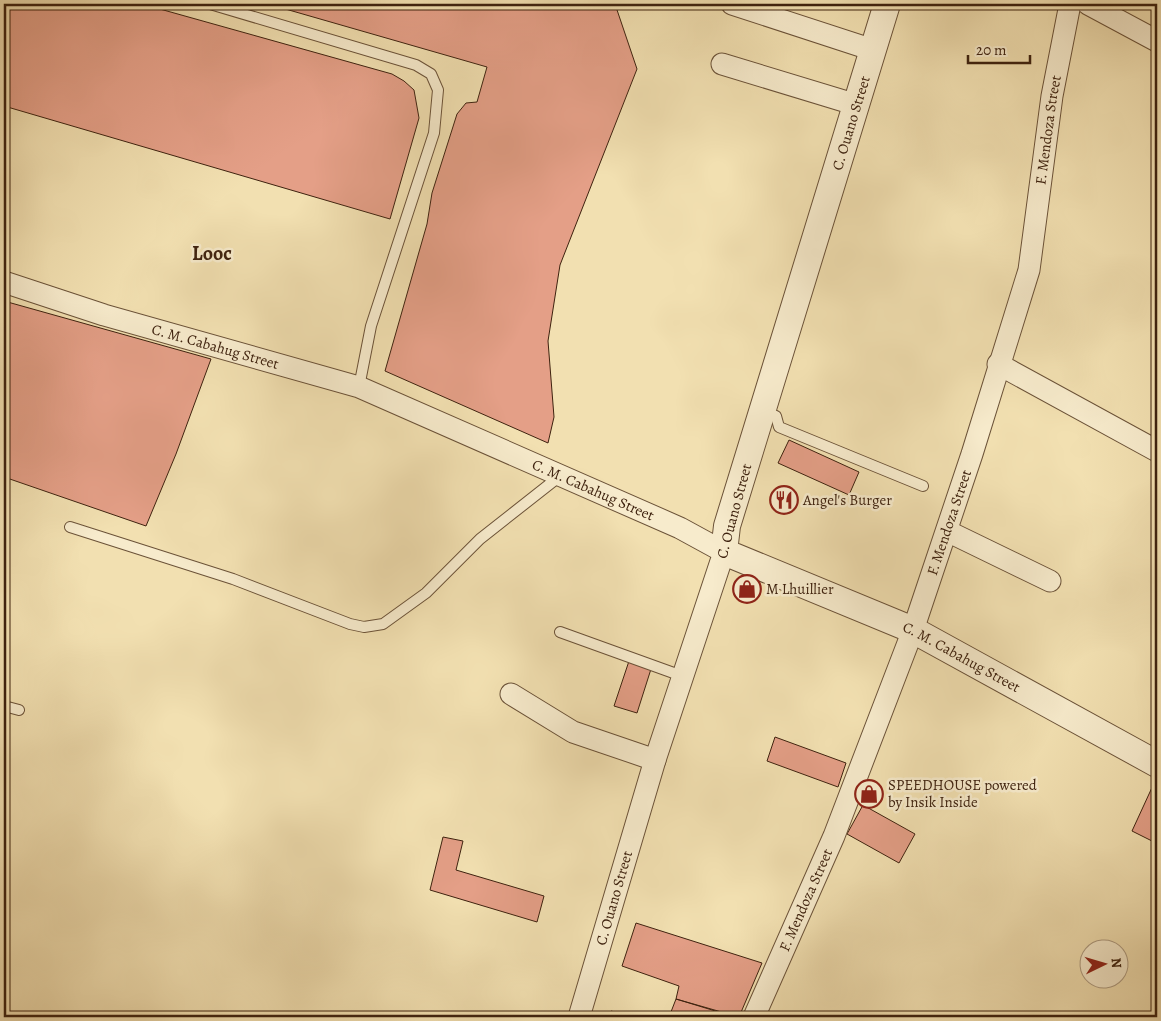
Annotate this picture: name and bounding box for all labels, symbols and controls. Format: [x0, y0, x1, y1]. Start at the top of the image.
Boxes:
scale bar [968, 32, 1031, 64]
text: 20 m [976, 40, 1007, 60]
street label: C. Ouano Street [827, 73, 875, 173]
street label: F. Mendoza Street [1030, 74, 1066, 186]
district label: Looc [192, 240, 232, 267]
street label: C. M. Cabahug Street [149, 319, 281, 374]
street label: C. M. Cabahug Street [529, 454, 657, 525]
street label: C. Ouano Street [712, 461, 756, 561]
street label: F. Mendoza Street [922, 467, 976, 578]
restaurant icon: Angel's Burger [769, 485, 799, 515]
place label: Angel's Burger [802, 490, 892, 510]
shop icon: M Lhuillier [732, 574, 762, 604]
place label: M Lhuillier [766, 579, 834, 599]
street label: C. M. Cabahug Street [900, 617, 1024, 697]
place label: SPEEDHOUSE powered by Insik Inside [888, 775, 1038, 812]
shop icon: SPEEDHOUSE powered by Insik Inside [854, 779, 884, 809]
street label: F. Mendoza Street [774, 845, 837, 954]
street label: C. Ouano Street [591, 848, 637, 948]
north arrow [1078, 938, 1128, 988]
text: N [1107, 957, 1126, 969]

